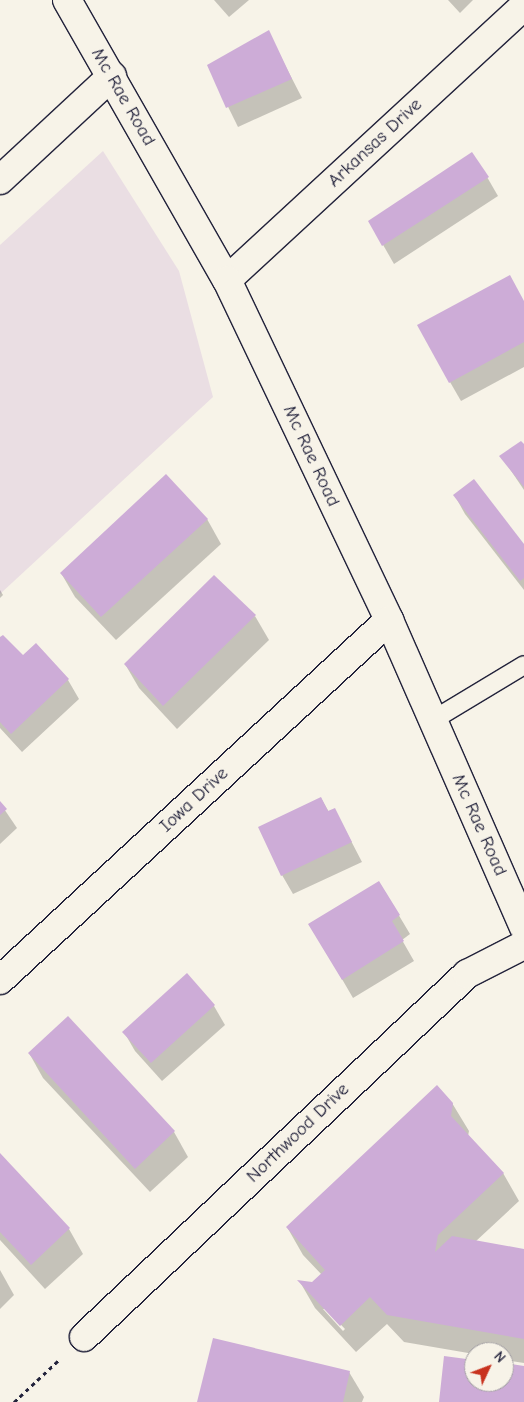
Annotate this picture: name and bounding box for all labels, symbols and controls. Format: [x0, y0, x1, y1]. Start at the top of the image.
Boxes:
street label: Mc Rae Road [86, 44, 160, 150]
street label: Arkansas Drive [323, 94, 427, 192]
street label: Mc Rae Road [278, 402, 344, 510]
street label: Iowa Drive [155, 763, 233, 837]
street label: Mc Rae Road [446, 770, 512, 880]
street label: Northwood Drive [242, 1078, 354, 1188]
north arrow [464, 1342, 514, 1392]
text: N [490, 1348, 509, 1366]

